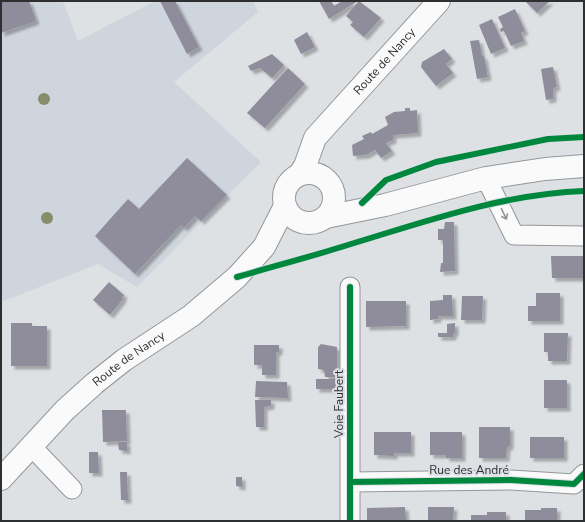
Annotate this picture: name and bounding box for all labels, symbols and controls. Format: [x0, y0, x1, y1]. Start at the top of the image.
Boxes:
street label: Route de Nancy [350, 24, 420, 98]
one-way arrow [500, 207, 508, 219]
street label: Route de Nancy [89, 327, 169, 390]
street label: Voie Faubert [331, 369, 347, 439]
street label: Rue des André [429, 462, 509, 478]

